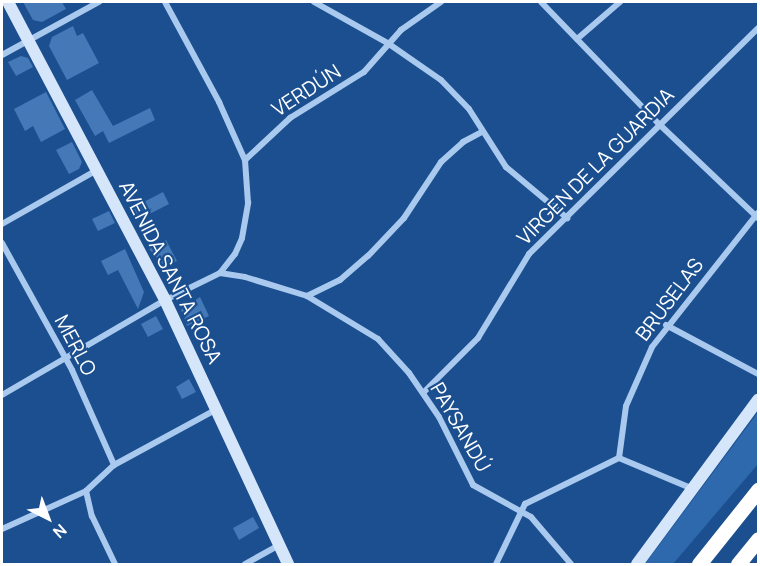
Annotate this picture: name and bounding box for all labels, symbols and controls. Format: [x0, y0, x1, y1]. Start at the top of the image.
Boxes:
street label: VERDÚN [267, 59, 345, 121]
street label: VIRGEN DE LA GUARDIA [512, 83, 678, 249]
street label: AVENIDA SANTA ROSA [115, 177, 227, 367]
street label: BRUSELAS [630, 253, 708, 345]
street label: MERLO [50, 311, 102, 379]
street label: PAYSANDÚ [426, 378, 496, 476]
north arrow [18, 488, 78, 548]
text: N [48, 519, 72, 543]

